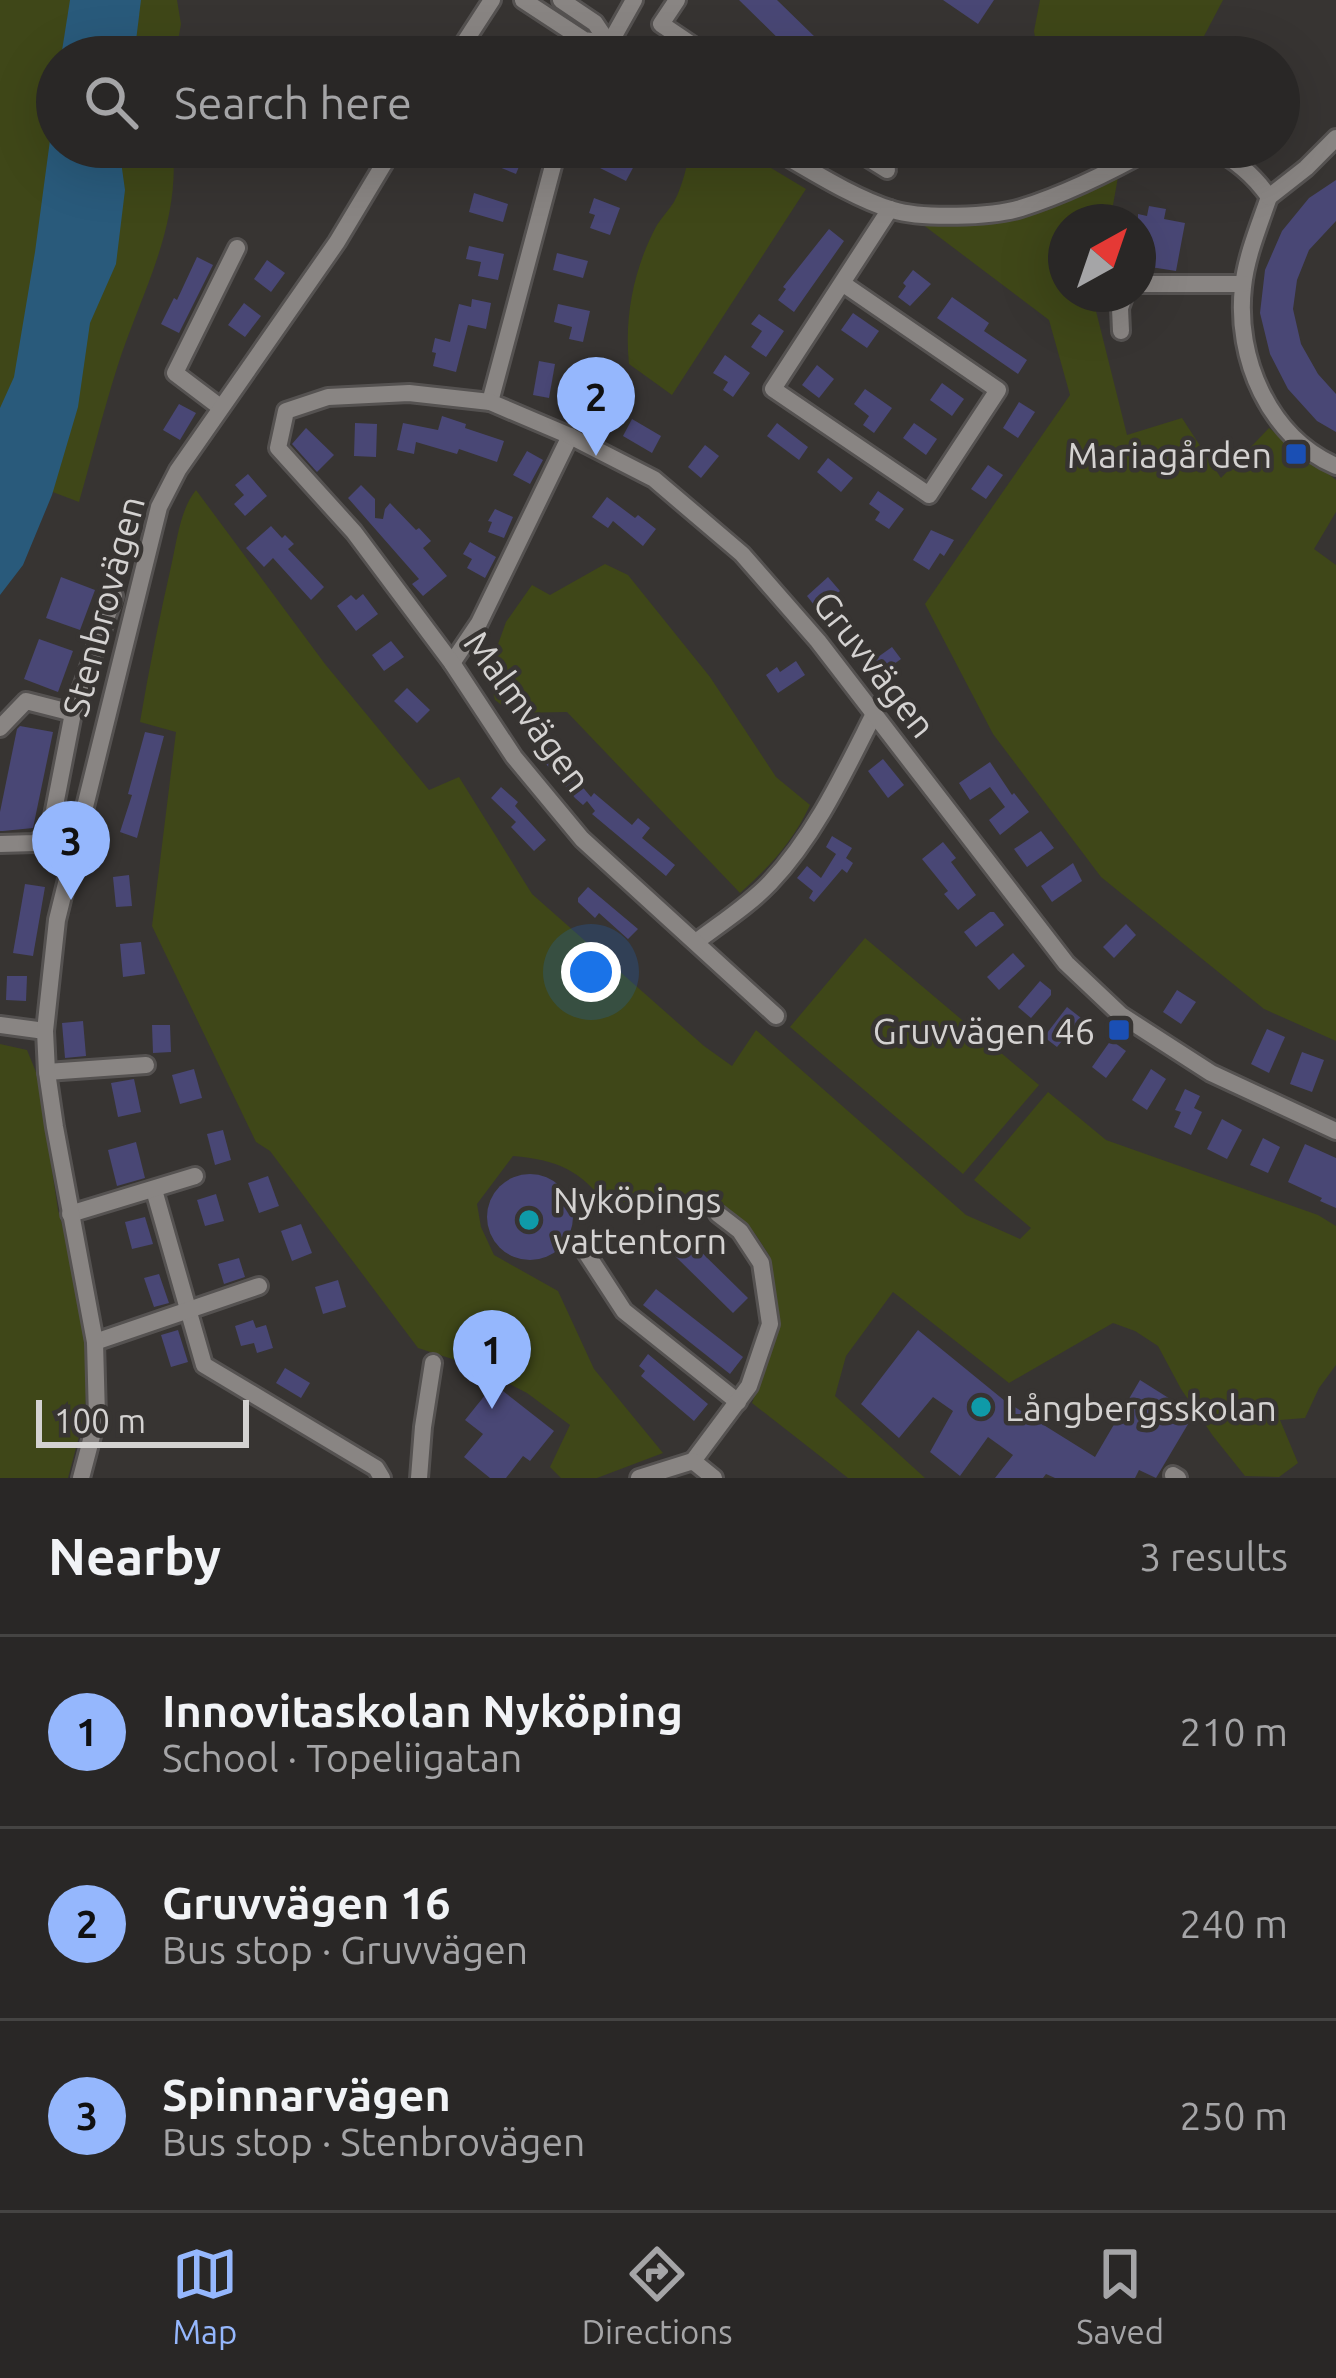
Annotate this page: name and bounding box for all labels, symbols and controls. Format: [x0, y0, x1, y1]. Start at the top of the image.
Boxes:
search box [36, 36, 1300, 168]
icon: search [78, 69, 144, 135]
text: Search here [174, 77, 412, 128]
north arrow [1048, 204, 1156, 312]
pin: 2 [557, 357, 635, 456]
place label: Mariagården [1067, 434, 1272, 475]
marker: Mariagården [1283, 441, 1309, 467]
street label: Stenbrovägen [54, 491, 152, 721]
street label: Gruvvägen [805, 583, 945, 745]
street label: Malmvägen [456, 623, 600, 799]
pin: 3 [32, 801, 110, 900]
your location [561, 942, 621, 1002]
place label: Gruvvägen 46 [873, 1010, 1095, 1051]
marker: Gruvvägen 46 [1106, 1017, 1132, 1043]
place label: Nyköpings vattentorn [553, 1179, 727, 1261]
marker: Nyköpings vattentorn [516, 1207, 542, 1233]
pin: 1 [453, 1310, 531, 1409]
place label: Långbergsskolan [1005, 1387, 1277, 1428]
scale bar [36, 1394, 249, 1447]
marker: Långbergsskolan [968, 1394, 994, 1420]
text: 100 m [54, 1402, 146, 1439]
text: Nearby [48, 1527, 221, 1585]
text: 3 results [1139, 1535, 1288, 1578]
text: Innovitaskolan Nyköping [162, 1685, 683, 1736]
text: 1 [76, 1710, 98, 1753]
text: 210 m [1179, 1710, 1288, 1753]
text: School · Topeliigatan [162, 1736, 522, 1779]
text: Gruvvägen 16 [162, 1877, 451, 1928]
text: 2 [76, 1902, 98, 1945]
text: 240 m [1179, 1902, 1288, 1945]
text: Bus stop · Gruvvägen [162, 1928, 528, 1971]
text: Spinnarvägen [162, 2069, 451, 2120]
text: 3 [76, 2094, 98, 2137]
text: 250 m [1179, 2094, 1288, 2137]
text: Bus stop · Stenbrovägen [162, 2120, 585, 2163]
tab: Map [172, 2241, 238, 2350]
tab: Directions [582, 2241, 732, 2350]
tab: Saved [1076, 2241, 1164, 2350]

